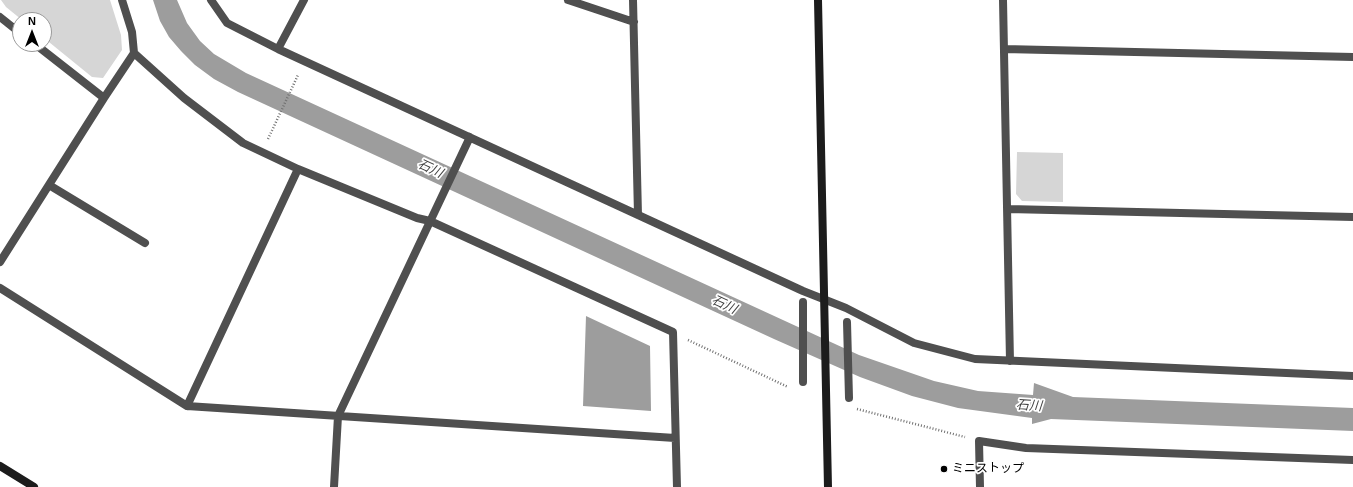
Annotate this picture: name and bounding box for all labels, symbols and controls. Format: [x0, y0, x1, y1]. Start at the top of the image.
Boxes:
north arrow [12, 12, 52, 52]
text: N [28, 15, 36, 27]
water label: 石川 [415, 156, 445, 182]
water label: 石川 [709, 292, 739, 318]
water label: 石川 [1015, 397, 1043, 415]
place label: ミニストップ [952, 462, 1024, 476]
marker: ミニストップ [939, 464, 949, 474]

